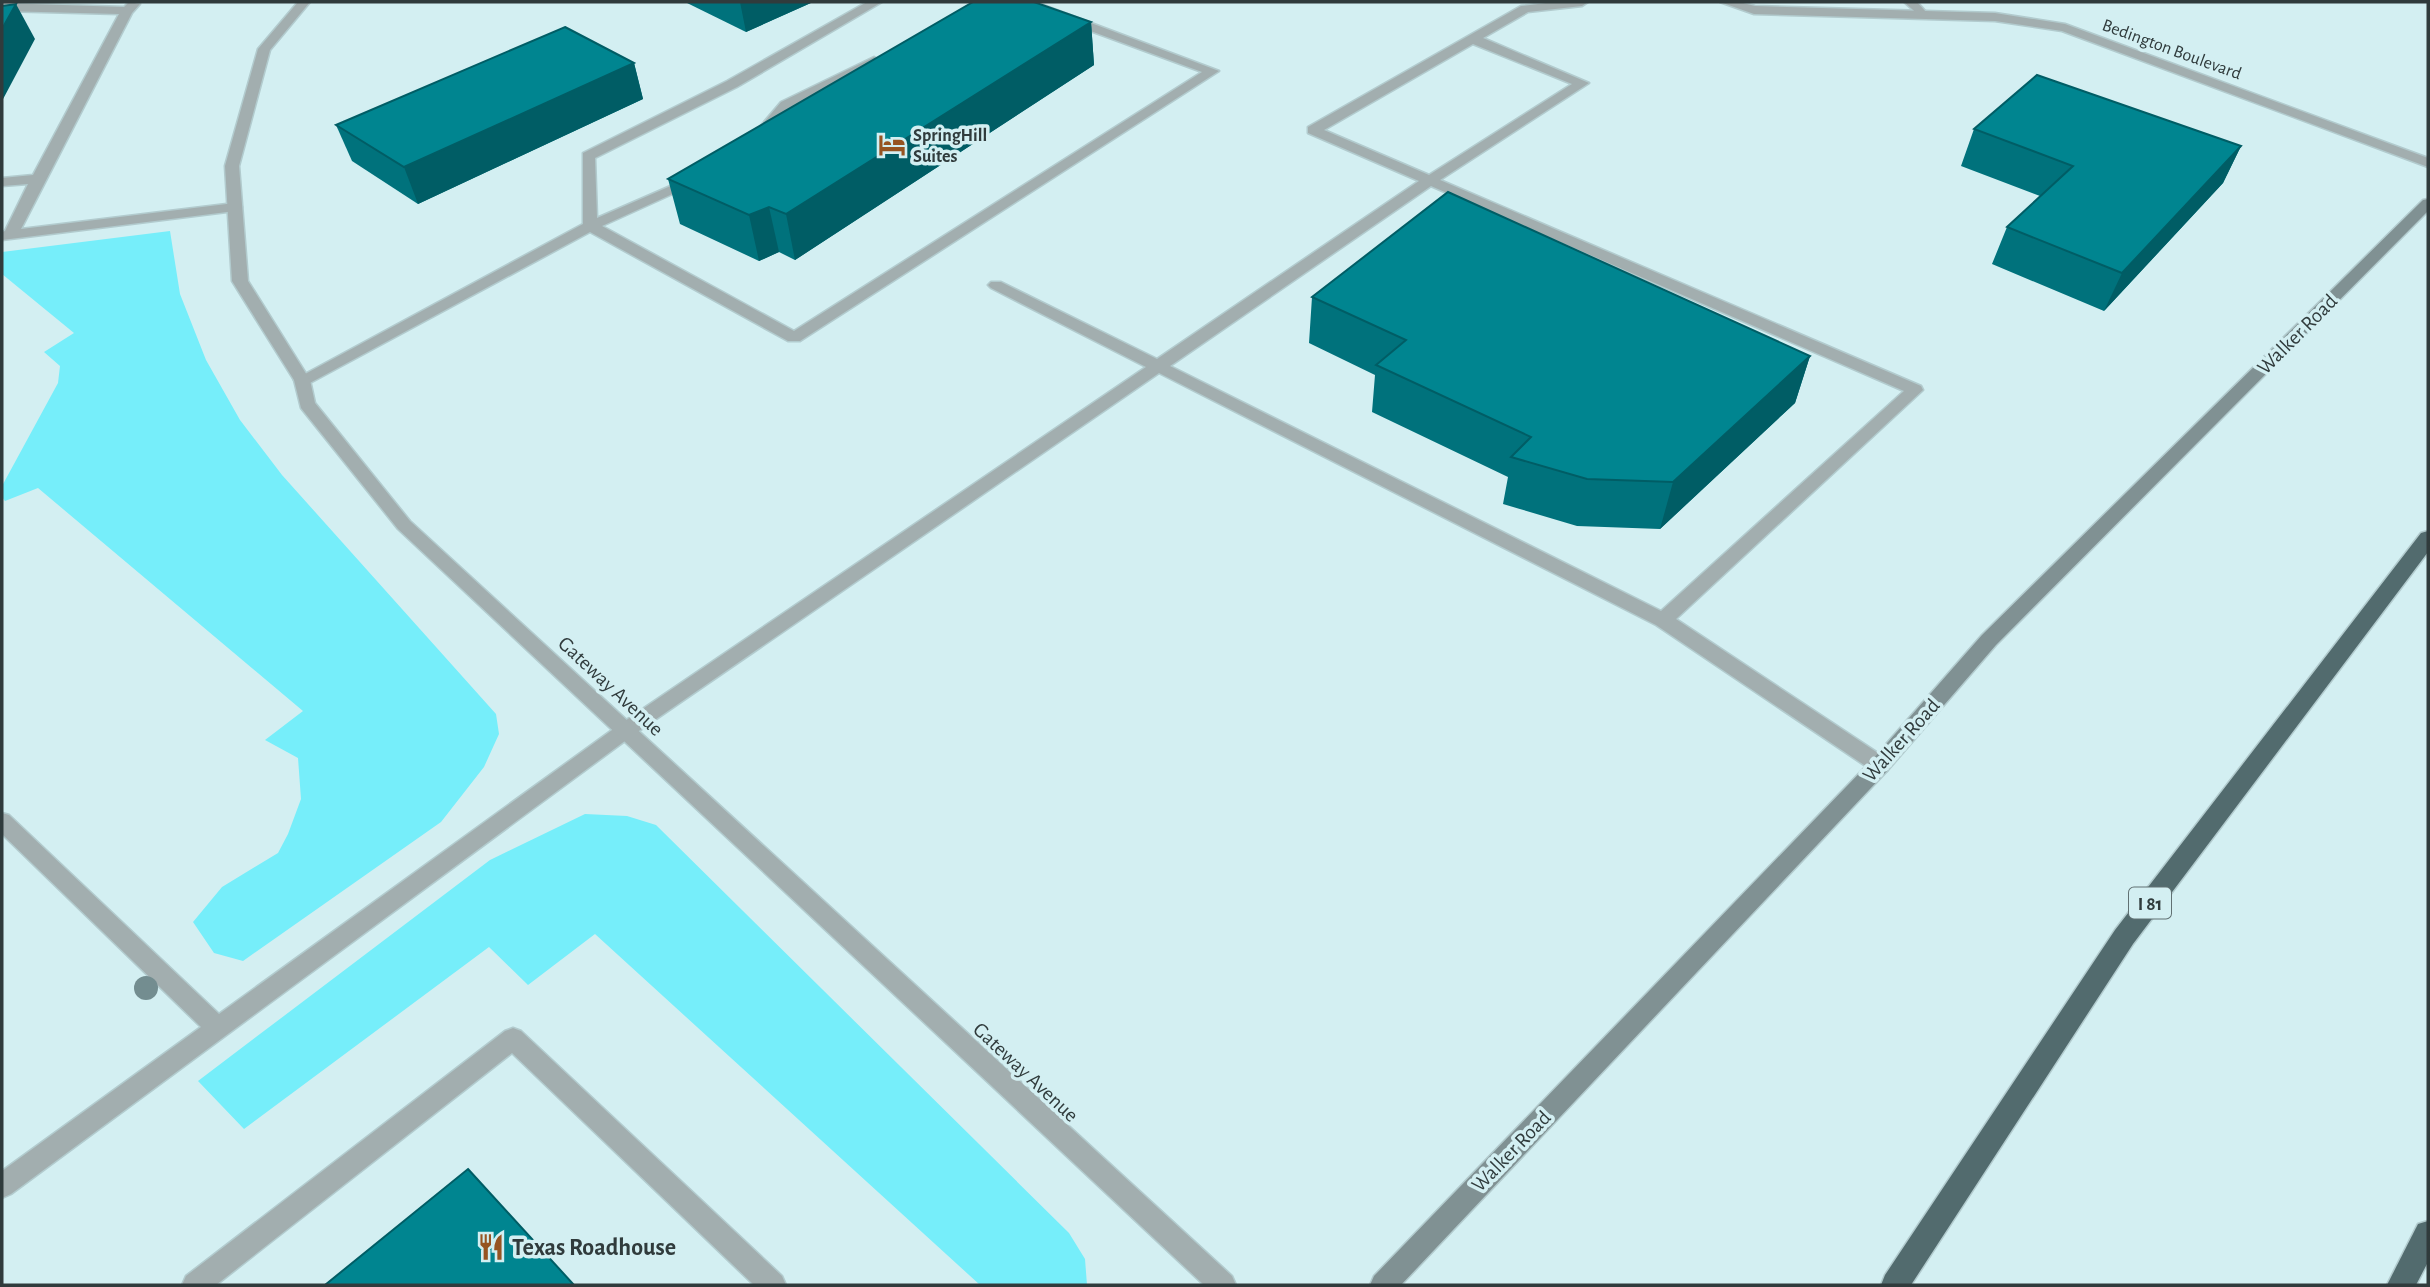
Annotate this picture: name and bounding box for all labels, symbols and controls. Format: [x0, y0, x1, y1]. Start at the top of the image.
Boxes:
street label: Bedington Boulevard [2100, 16, 2244, 83]
place label: SpringHill Suites [913, 127, 987, 166]
hotel icon: SpringHill Suites [877, 130, 907, 160]
street label: Walker Road [2253, 290, 2341, 378]
street label: Gateway Avenue [554, 633, 667, 740]
street label: Walker Road [1859, 695, 1944, 786]
road number: I 81 [2129, 888, 2171, 918]
street label: Gateway Avenue [969, 1019, 1082, 1126]
street label: Walker Road [1468, 1107, 1555, 1196]
restaurant icon: Texas Roadhouse [476, 1232, 506, 1262]
place label: Texas Roadhouse [512, 1236, 676, 1260]

